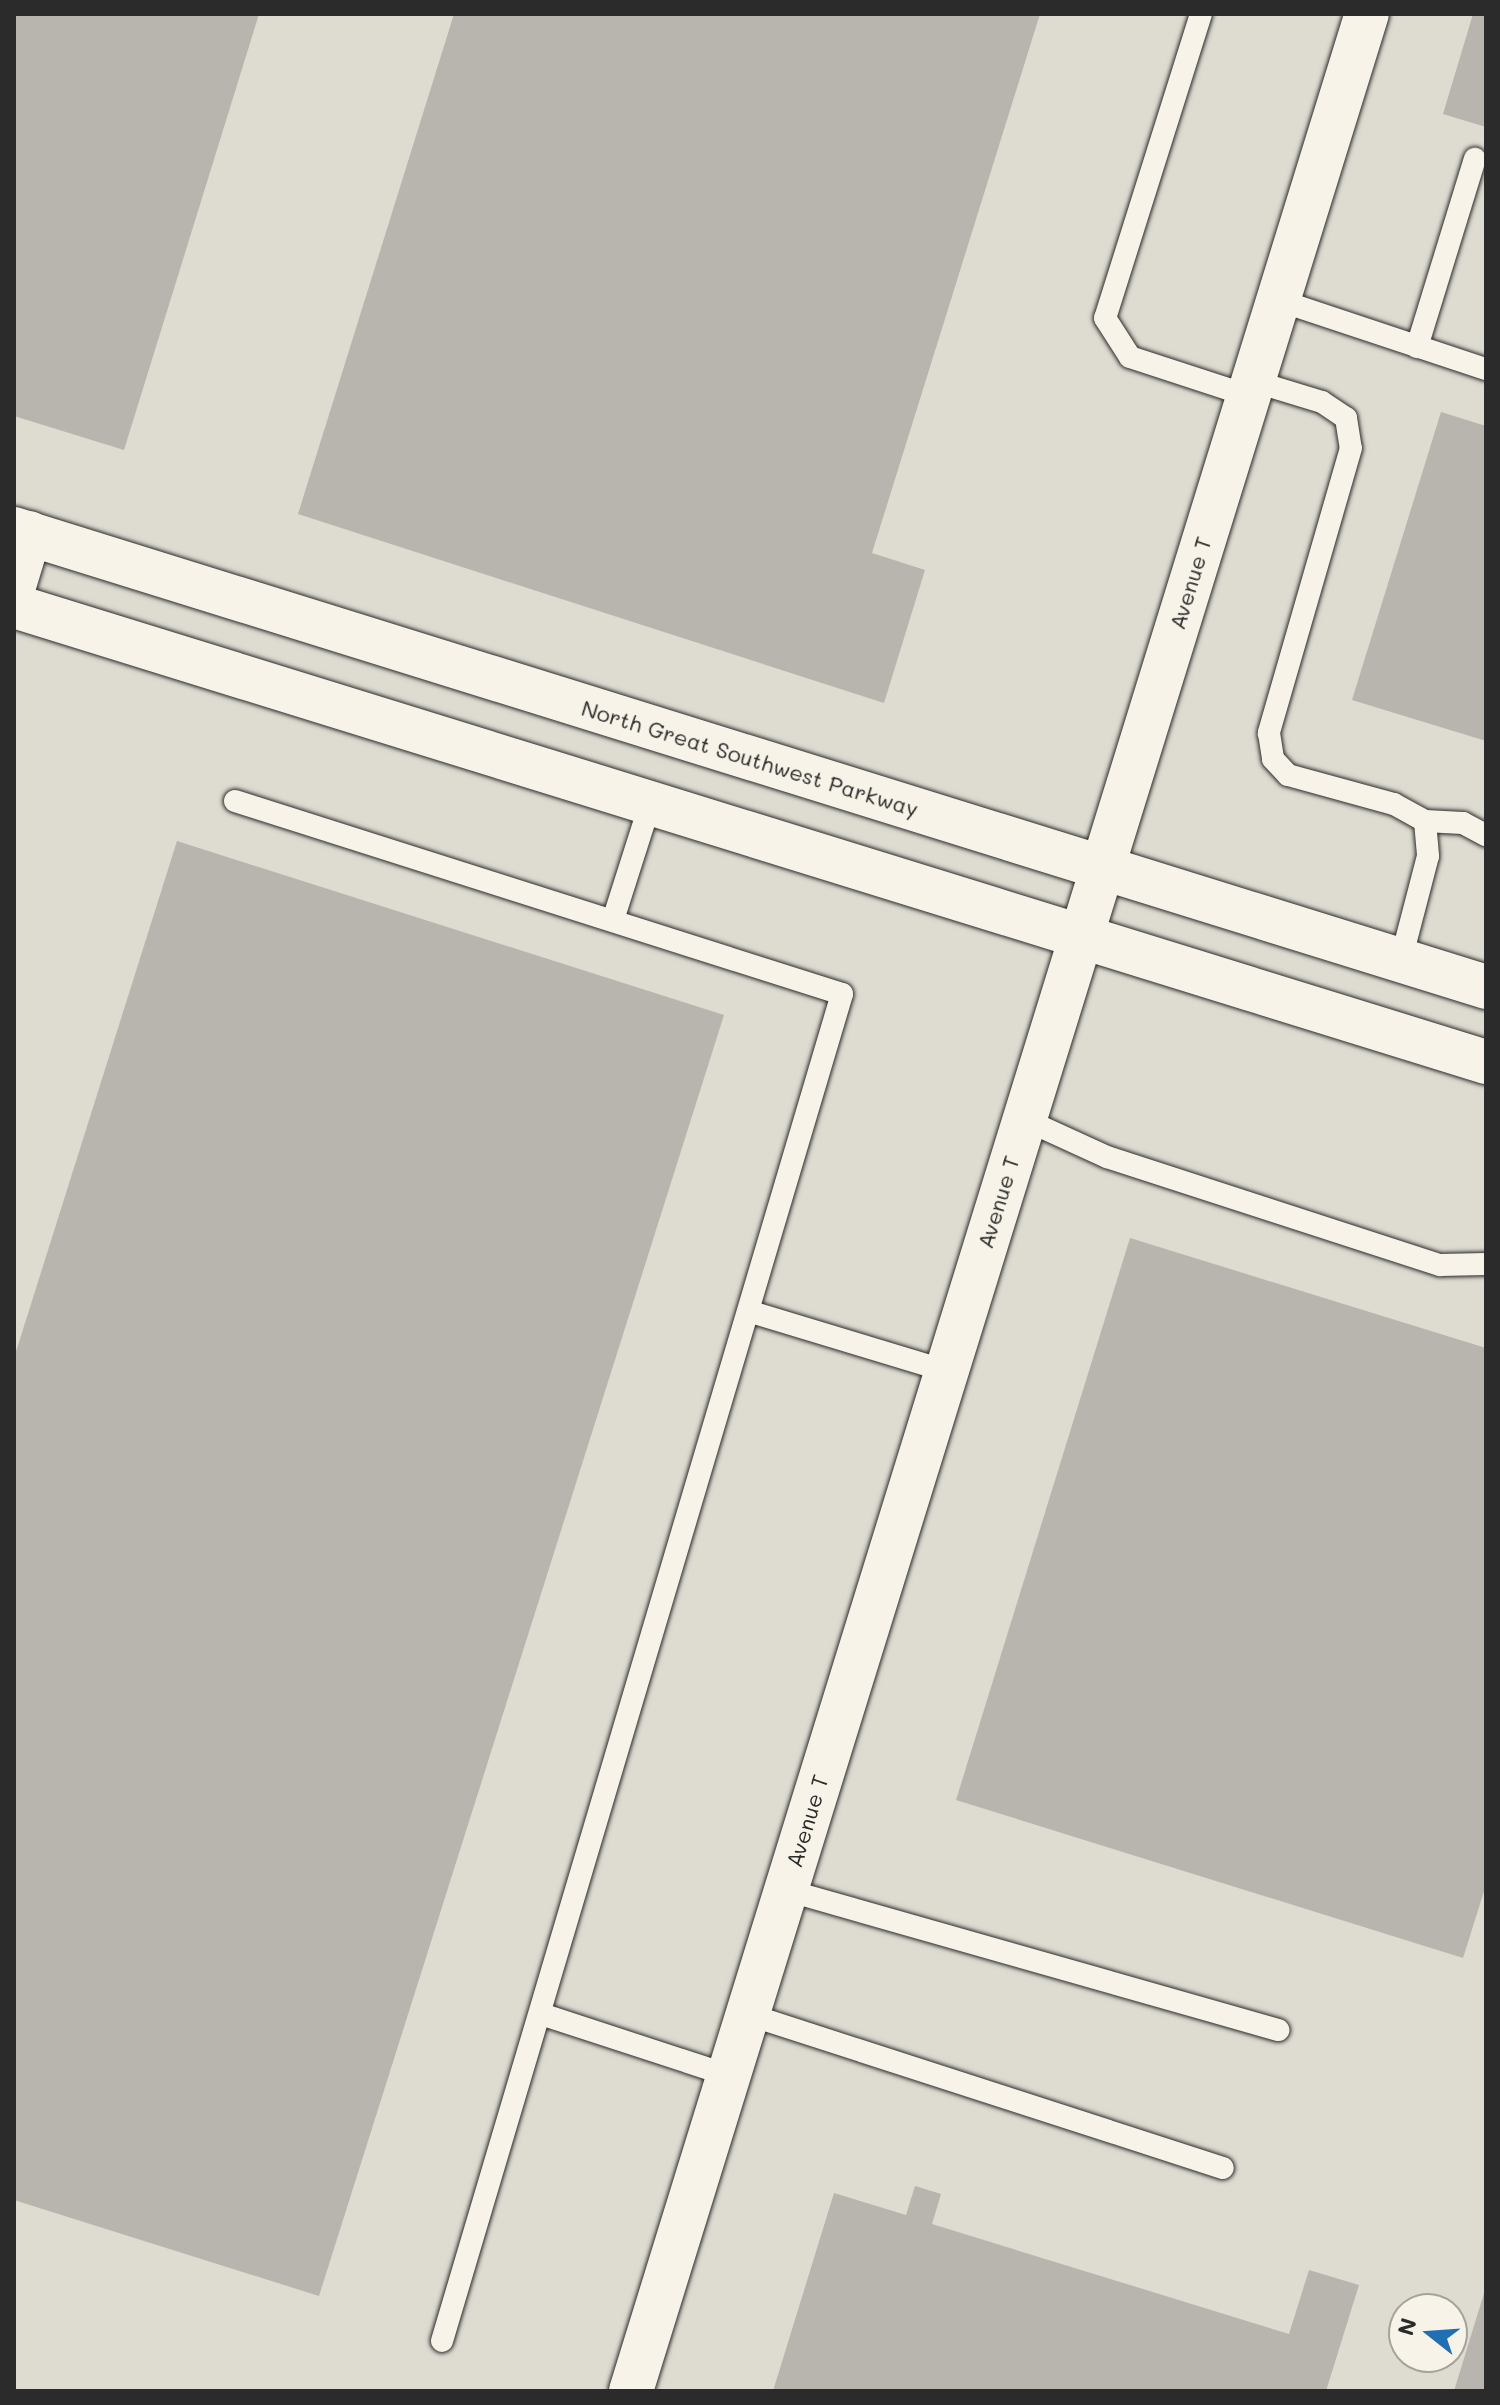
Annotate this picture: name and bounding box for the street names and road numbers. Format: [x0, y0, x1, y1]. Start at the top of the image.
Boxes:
street label: Avenue T [1163, 534, 1217, 632]
street label: North Great Southwest Parkway [578, 694, 922, 822]
street label: Avenue T [971, 1153, 1025, 1251]
street label: Avenue T [780, 1772, 834, 1870]

